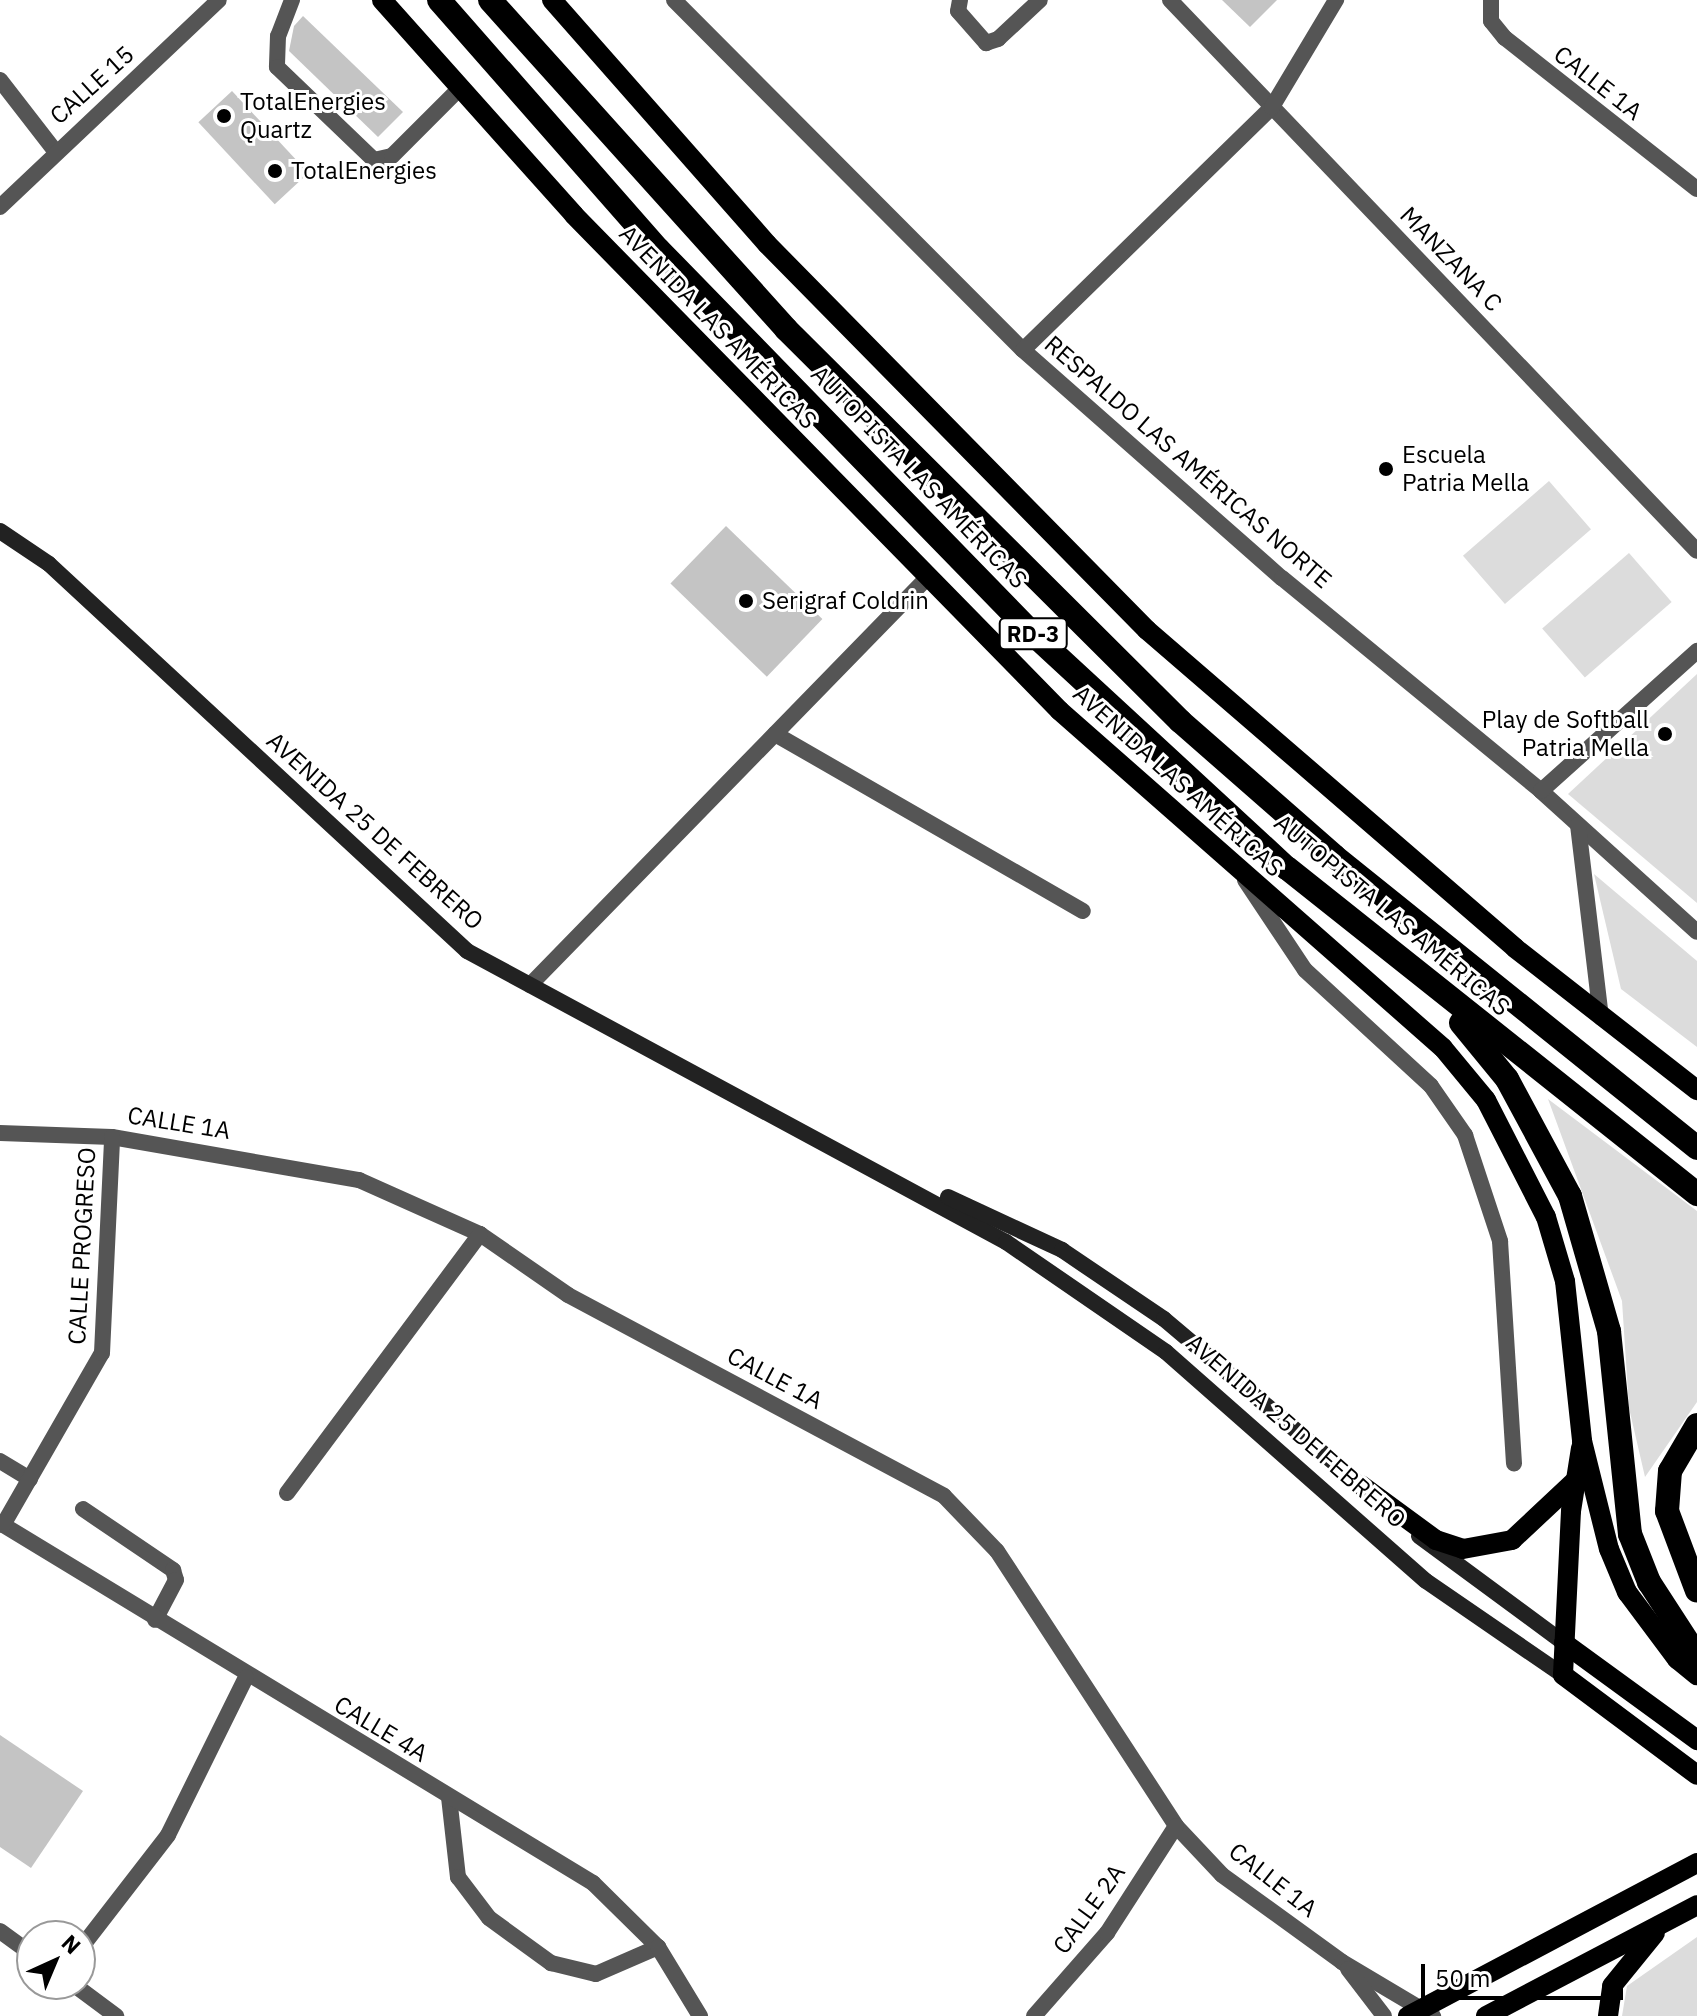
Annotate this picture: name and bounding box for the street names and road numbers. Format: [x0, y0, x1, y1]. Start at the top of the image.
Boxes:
street label: CALLE 15 [44, 40, 140, 130]
street label: CALLE 1A [1548, 40, 1648, 126]
street label: MANZANA C [1394, 201, 1508, 317]
street label: AVENIDA LAS AMÉRICAS [613, 219, 823, 435]
street label: RESPALDO LAS AMÉRICAS NORTE [1039, 330, 1337, 594]
street label: AUTOPISTA LAS AMÉRICAS [805, 360, 1033, 594]
road number: RD-3 [997, 616, 1069, 652]
street label: AVENIDA LAS AMÉRICAS [1067, 679, 1289, 883]
street label: AVENIDA 25 DE FEBRERO [261, 726, 489, 936]
street label: AUTOPISTA LAS AMÉRICAS [1269, 808, 1515, 1022]
street label: CALLE 1A [125, 1101, 233, 1145]
street label: CALLE PROGRESO [62, 1147, 102, 1345]
street label: AVENIDA 25 DE FEBRERO [1180, 1328, 1412, 1534]
street label: CALLE 1A [722, 1341, 828, 1415]
street label: CALLE 4A [329, 1690, 433, 1768]
street label: CALLE 1A [1223, 1837, 1323, 1923]
street label: CALLE 2A [1047, 1859, 1131, 1959]

